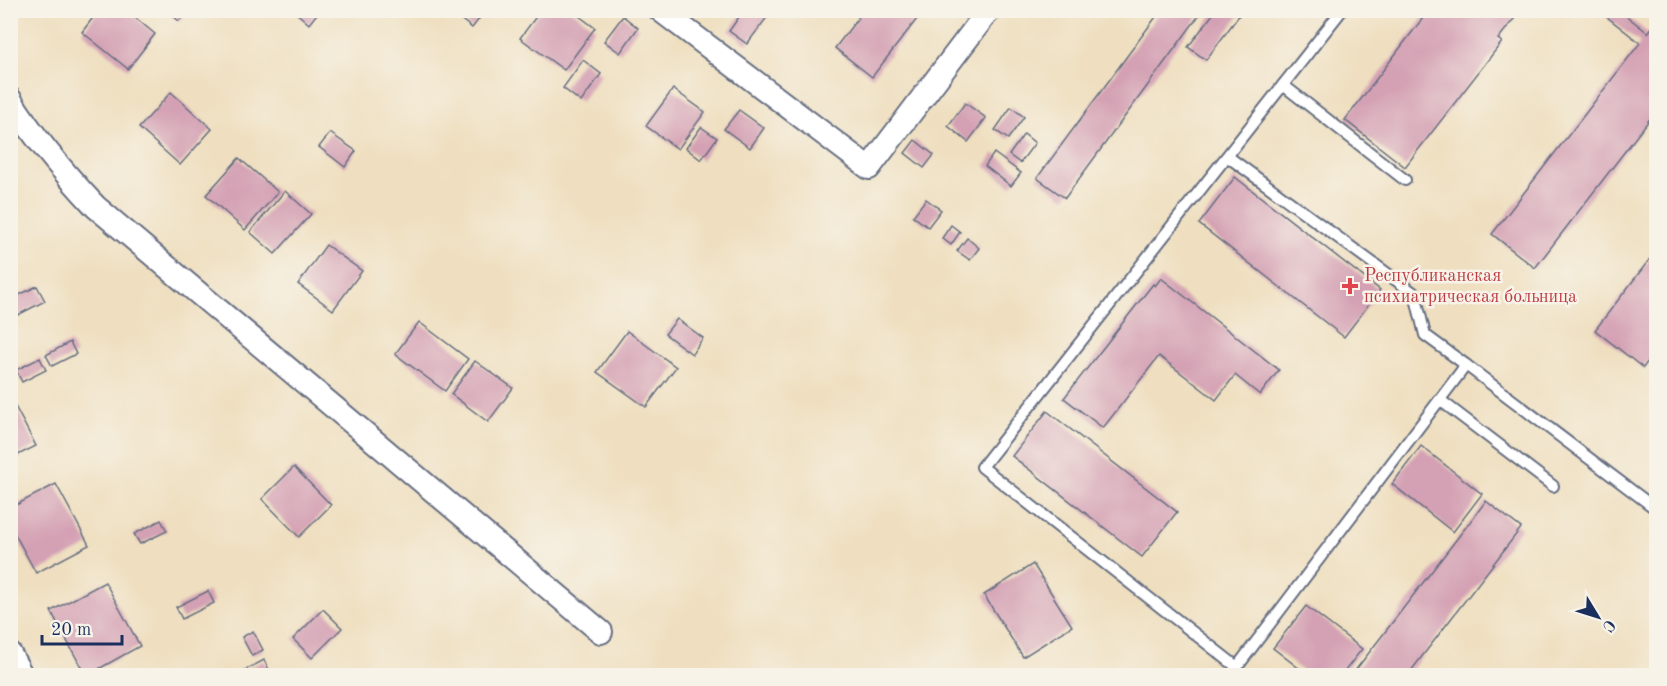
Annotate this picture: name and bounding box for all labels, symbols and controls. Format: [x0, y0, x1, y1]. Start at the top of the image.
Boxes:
place label: Республиканская психиатрическая больница [1364, 267, 1577, 306]
marker: Республиканская психиатрическая больница [1341, 277, 1359, 295]
north arrow [1568, 587, 1628, 647]
scale bar [42, 608, 122, 646]
text: С [1599, 616, 1618, 634]
text: 20 m [51, 621, 91, 639]

